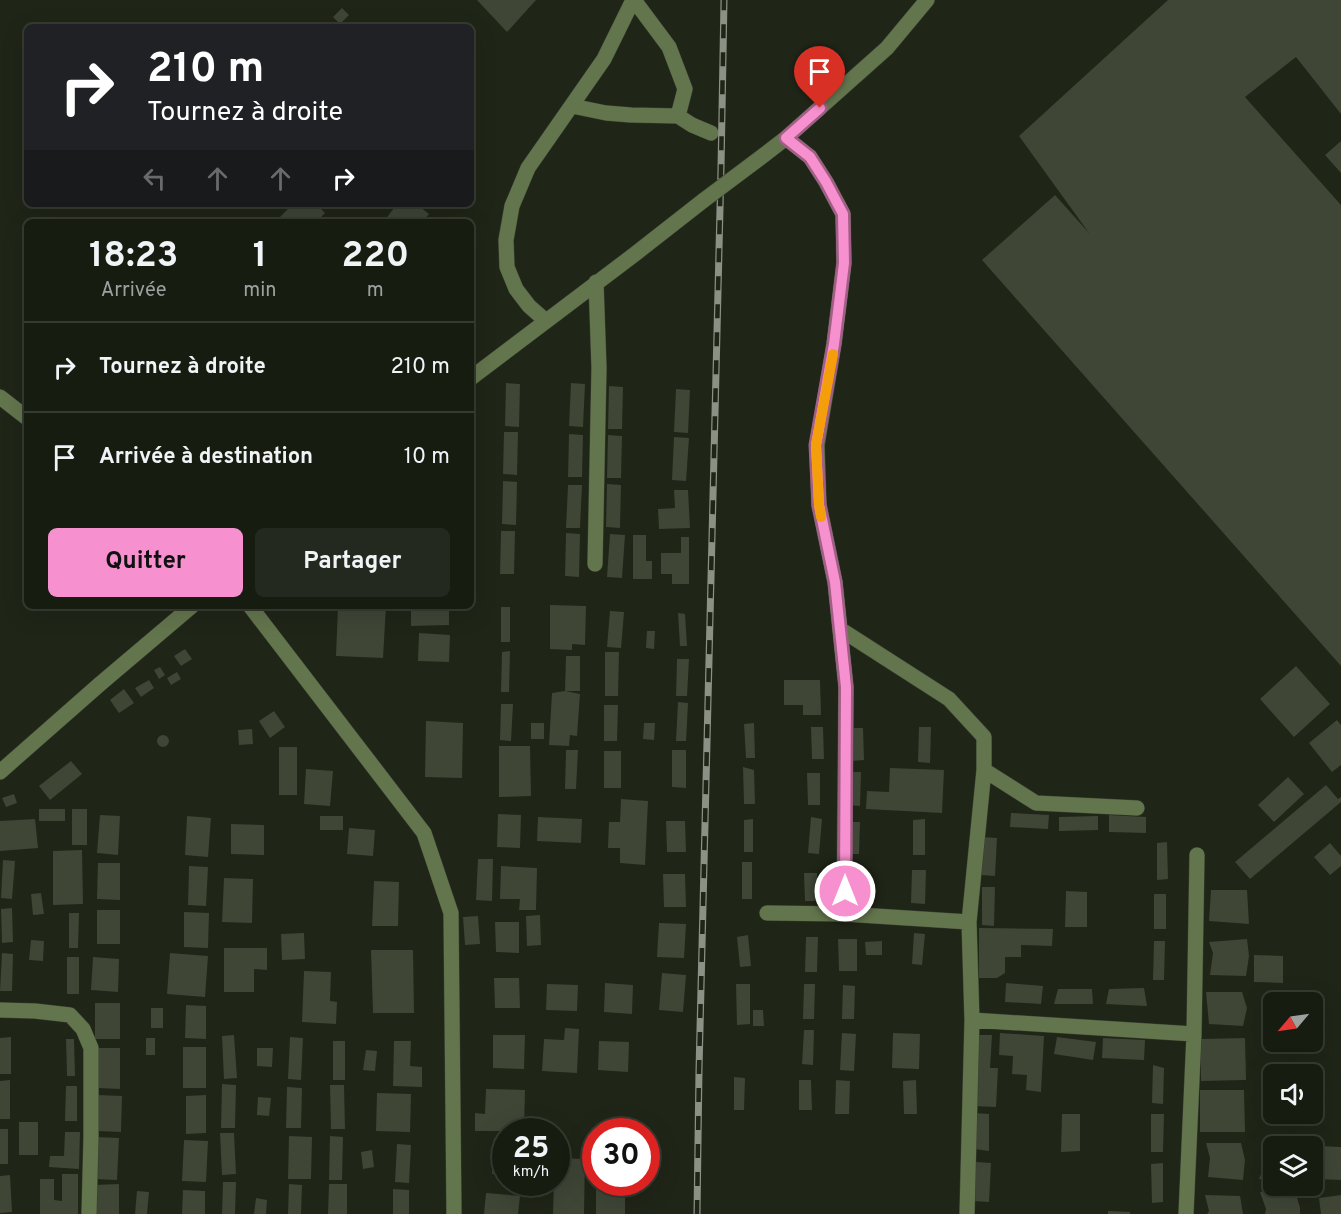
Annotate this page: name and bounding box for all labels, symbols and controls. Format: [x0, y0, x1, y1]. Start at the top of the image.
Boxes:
text: 210 m [147, 44, 264, 97]
pin [794, 46, 845, 108]
icon: right [48, 48, 126, 126]
icon: arrive [803, 55, 836, 88]
text: Tournez à droite [147, 96, 343, 130]
icon: left [138, 162, 171, 195]
icon: ahead [201, 162, 234, 195]
icon: ahead [264, 162, 297, 195]
icon: right [327, 162, 360, 195]
text: 18:23 [89, 234, 178, 280]
text: 1 [253, 234, 267, 280]
text: 220 [341, 234, 409, 280]
text: Arrivée [101, 278, 166, 304]
text: min [243, 278, 276, 304]
text: m [367, 278, 384, 304]
icon: right [48, 351, 81, 384]
text: Tournez à droite [99, 354, 266, 381]
text: 210 m [390, 354, 450, 381]
icon: arrive [48, 441, 81, 474]
text: Arrivée à destination [99, 444, 313, 471]
text: 10 m [404, 444, 450, 471]
button: Quitter [48, 528, 243, 597]
button: Partager [255, 528, 450, 597]
position arrow [813, 859, 877, 923]
north arrow [1263, 992, 1323, 1052]
map controls [1263, 992, 1323, 1196]
button: sound [1263, 1064, 1323, 1124]
speed limit sign: 30 [582, 1118, 660, 1196]
text: 25 [513, 1131, 549, 1168]
button: layers [1263, 1136, 1323, 1196]
text: km/h [513, 1163, 549, 1182]

